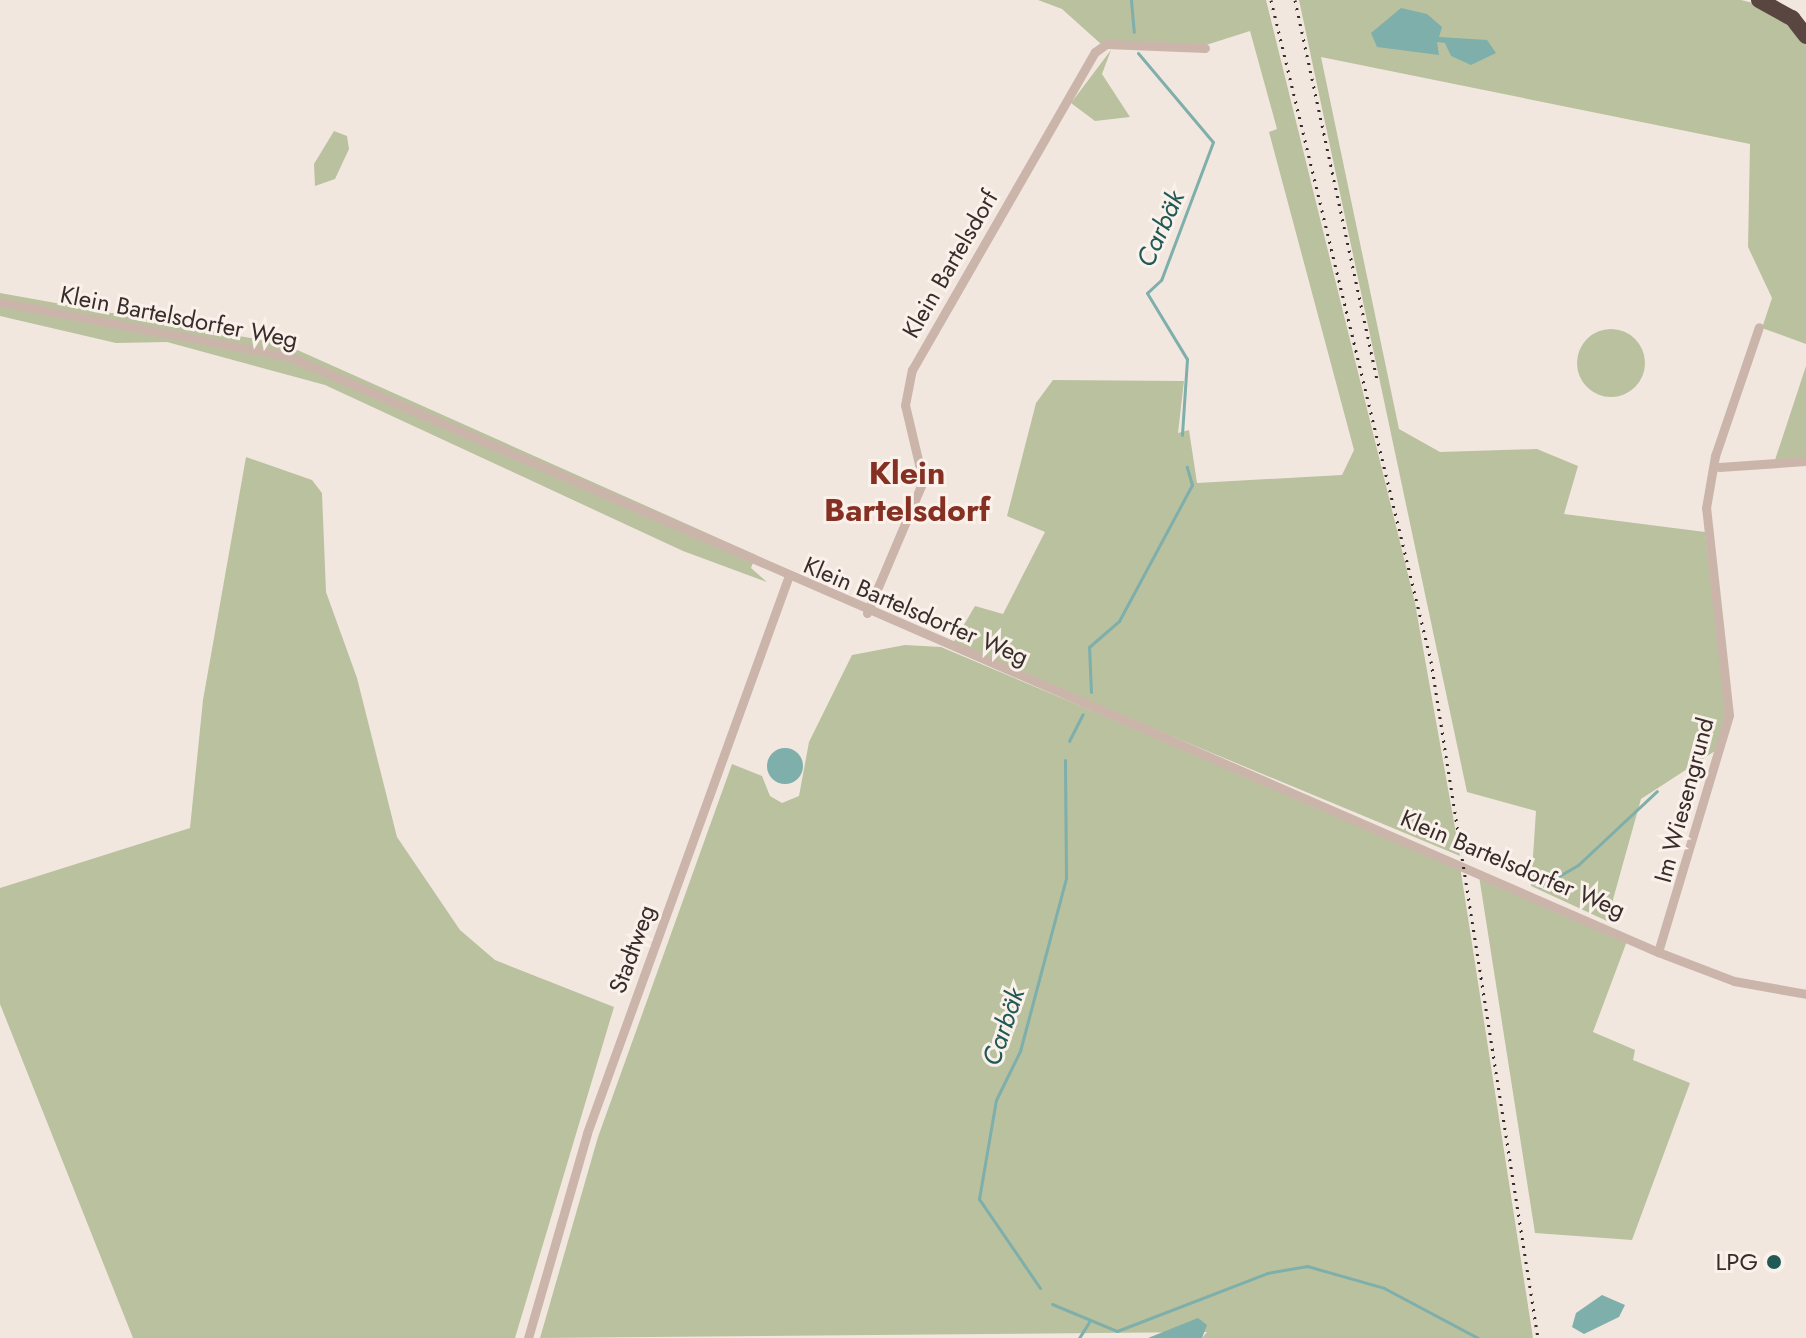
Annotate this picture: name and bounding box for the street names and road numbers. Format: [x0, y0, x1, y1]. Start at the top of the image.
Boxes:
street label: Klein Bartelsdorf [896, 185, 1004, 343]
street label: Klein Bartelsdorfer Weg [58, 280, 300, 354]
street label: Klein Bartelsdorfer Weg [799, 551, 1033, 671]
street label: Im Wiesengrund [1648, 714, 1720, 886]
street label: Klein Bartelsdorfer Weg [1396, 804, 1630, 924]
street label: Stadtweg [603, 901, 661, 997]

